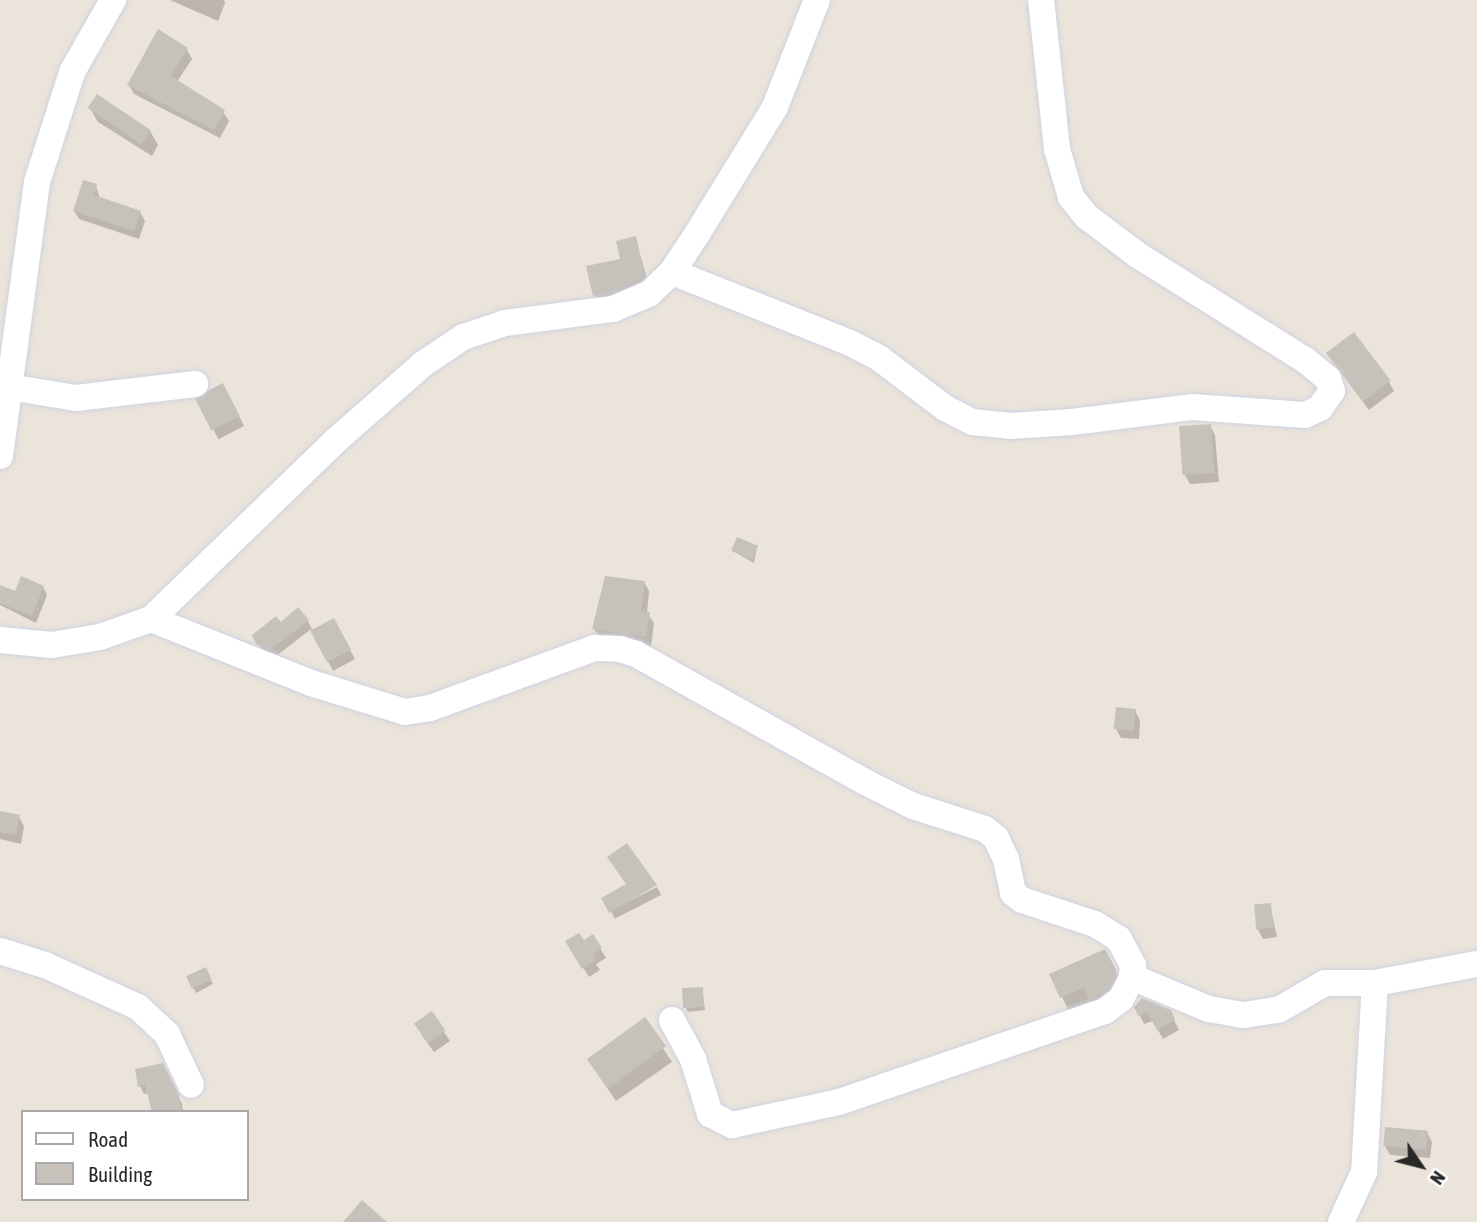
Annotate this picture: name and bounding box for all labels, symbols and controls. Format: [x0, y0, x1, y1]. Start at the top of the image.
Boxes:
legend [21, 1110, 248, 1201]
text: Road [88, 1127, 128, 1151]
north arrow [1386, 1131, 1456, 1201]
text: Building [88, 1162, 152, 1186]
text: N [1426, 1167, 1450, 1189]

